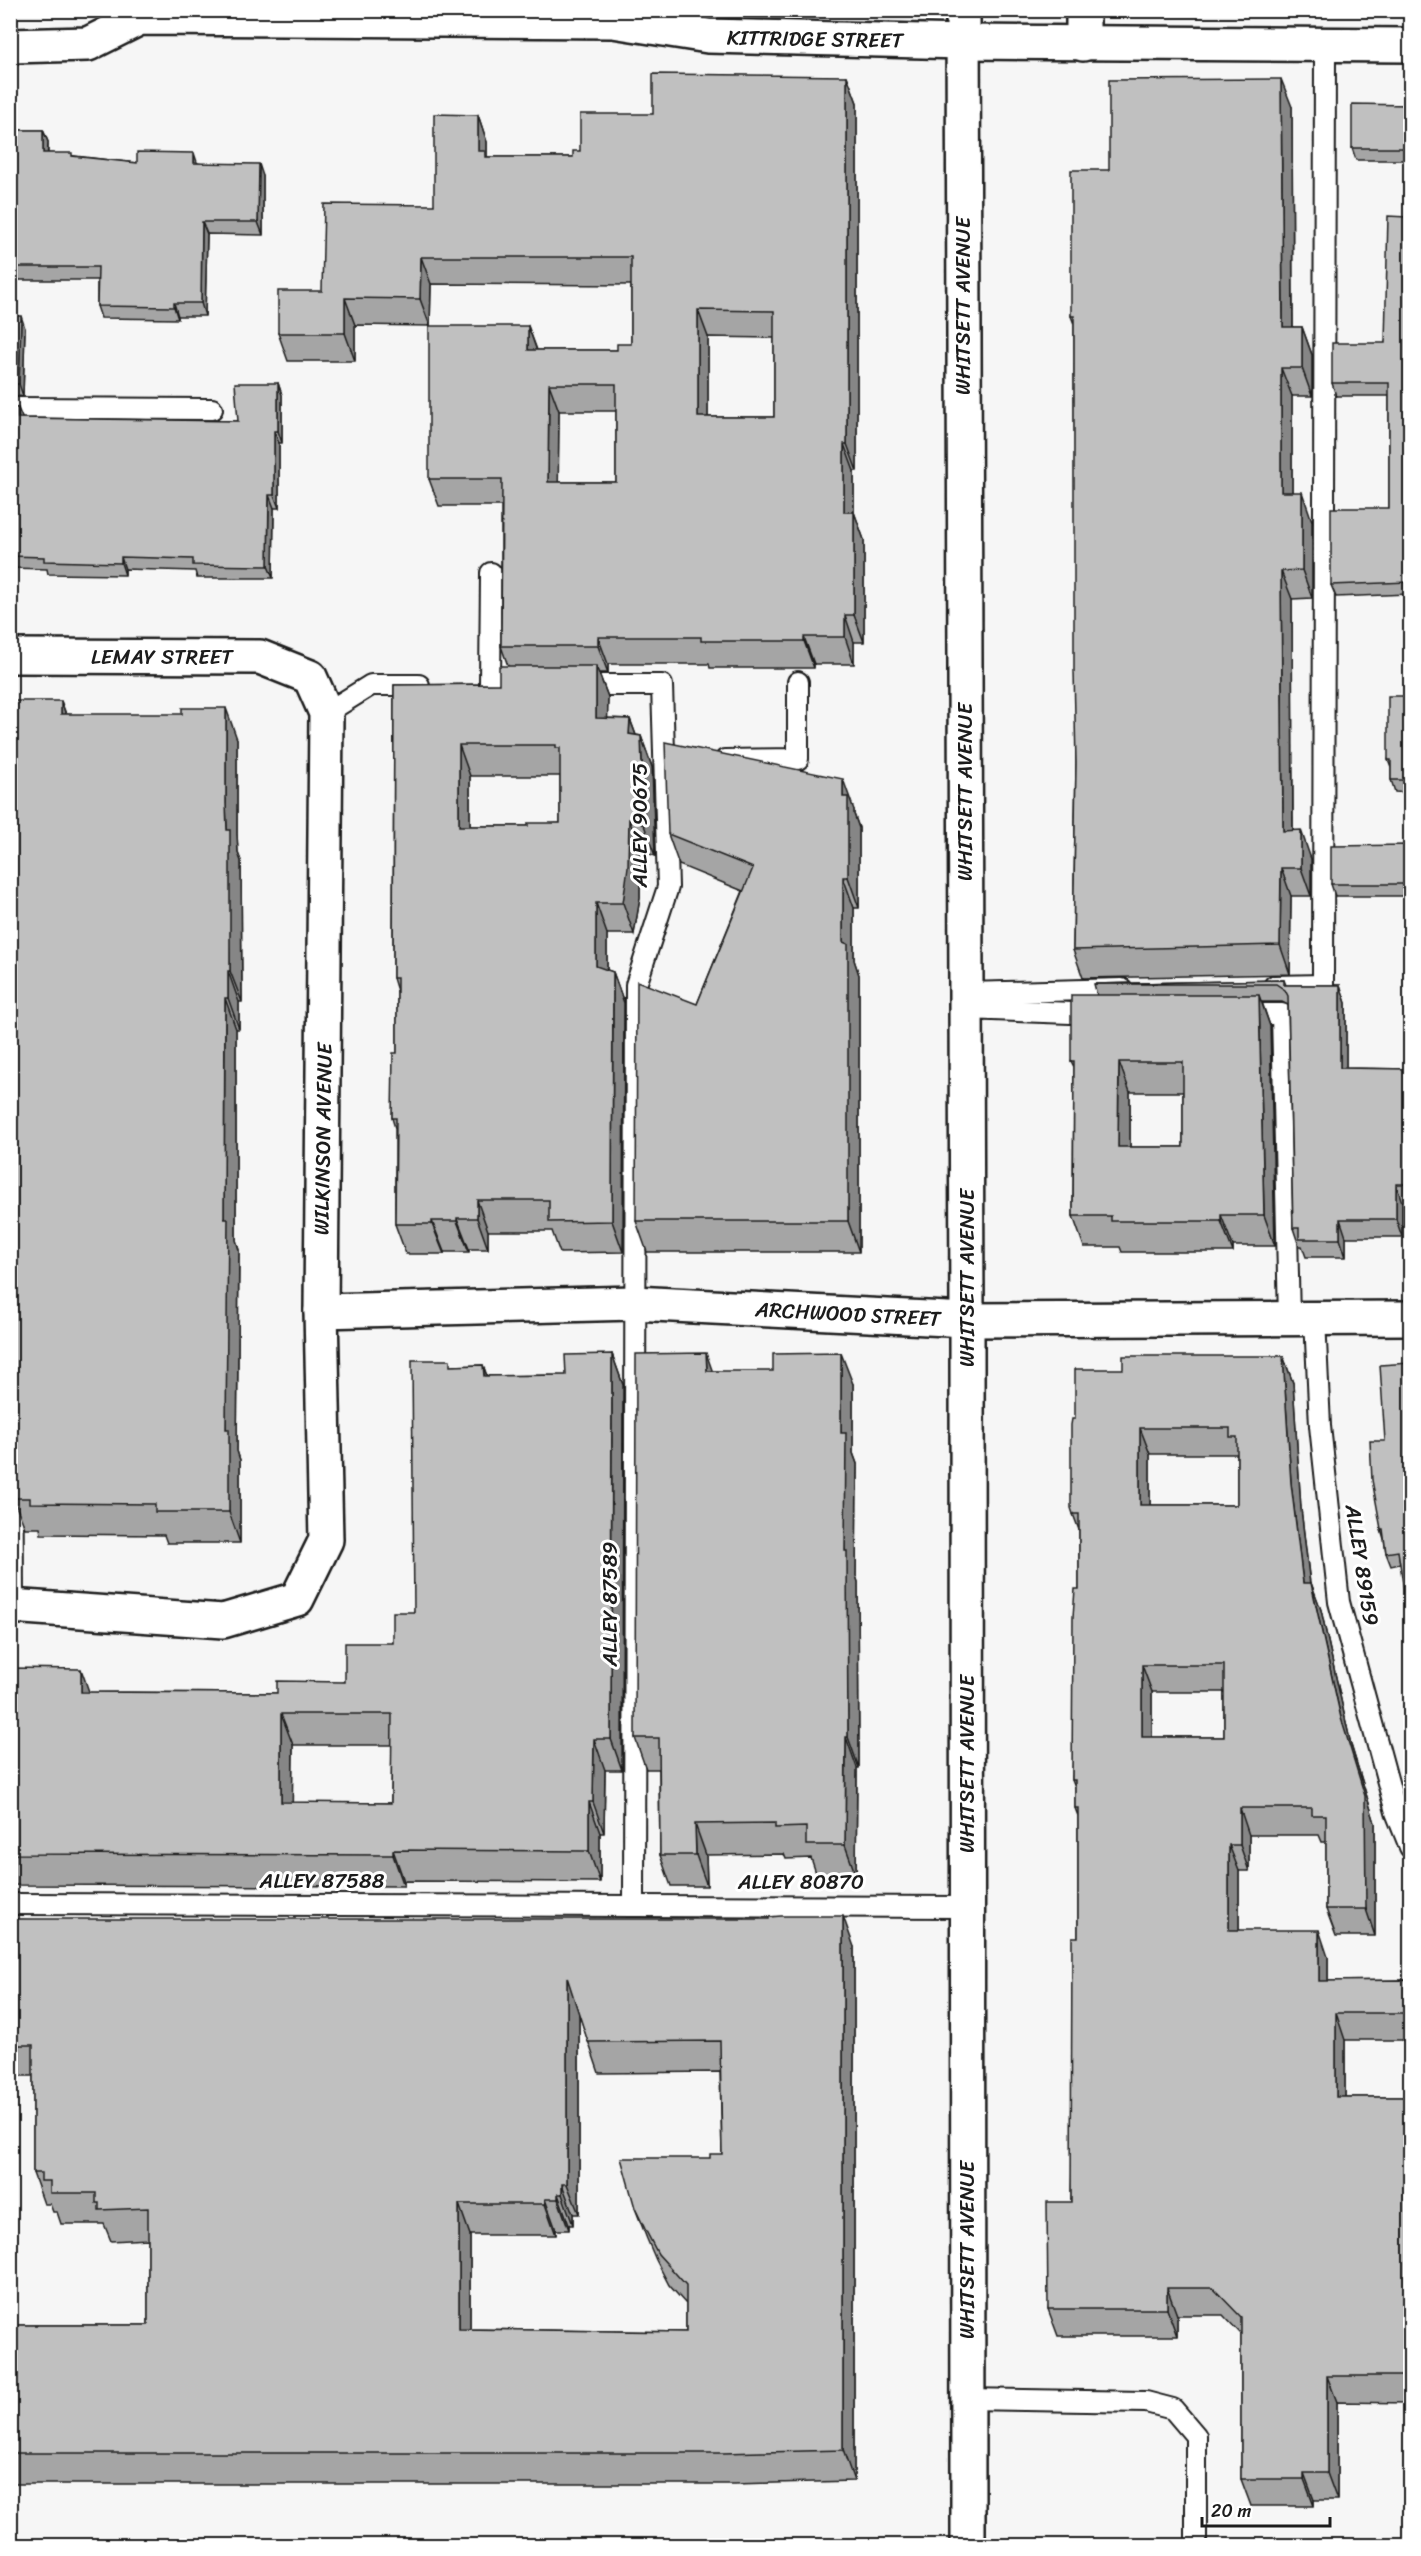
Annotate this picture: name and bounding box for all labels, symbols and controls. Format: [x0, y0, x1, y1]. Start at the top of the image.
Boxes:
street label: KITTRIDGE STREET [726, 18, 905, 60]
street label: WHITSETT AVENUE [944, 216, 982, 395]
street label: LEMAY STREET [91, 638, 234, 676]
street label: WHITSETT AVENUE [946, 702, 984, 881]
street label: ALLEY 90675 [621, 762, 659, 888]
street label: WILKINSON AVENUE [302, 1041, 344, 1236]
street label: WHITSETT AVENUE [948, 1188, 986, 1367]
street label: ARCHWOOD STREET [753, 1290, 943, 1338]
street label: ALLEY 89159 [1334, 1501, 1390, 1628]
street label: ALLEY 87589 [591, 1541, 629, 1668]
street label: WHITSETT AVENUE [948, 1674, 986, 1853]
street label: ALLEY 87588 [259, 1862, 385, 1900]
street label: ALLEY 80870 [737, 1863, 864, 1901]
street label: WHITSETT AVENUE [948, 2160, 986, 2339]
scale bar [1202, 2490, 1330, 2528]
text: 20 m [1211, 2495, 1251, 2527]

